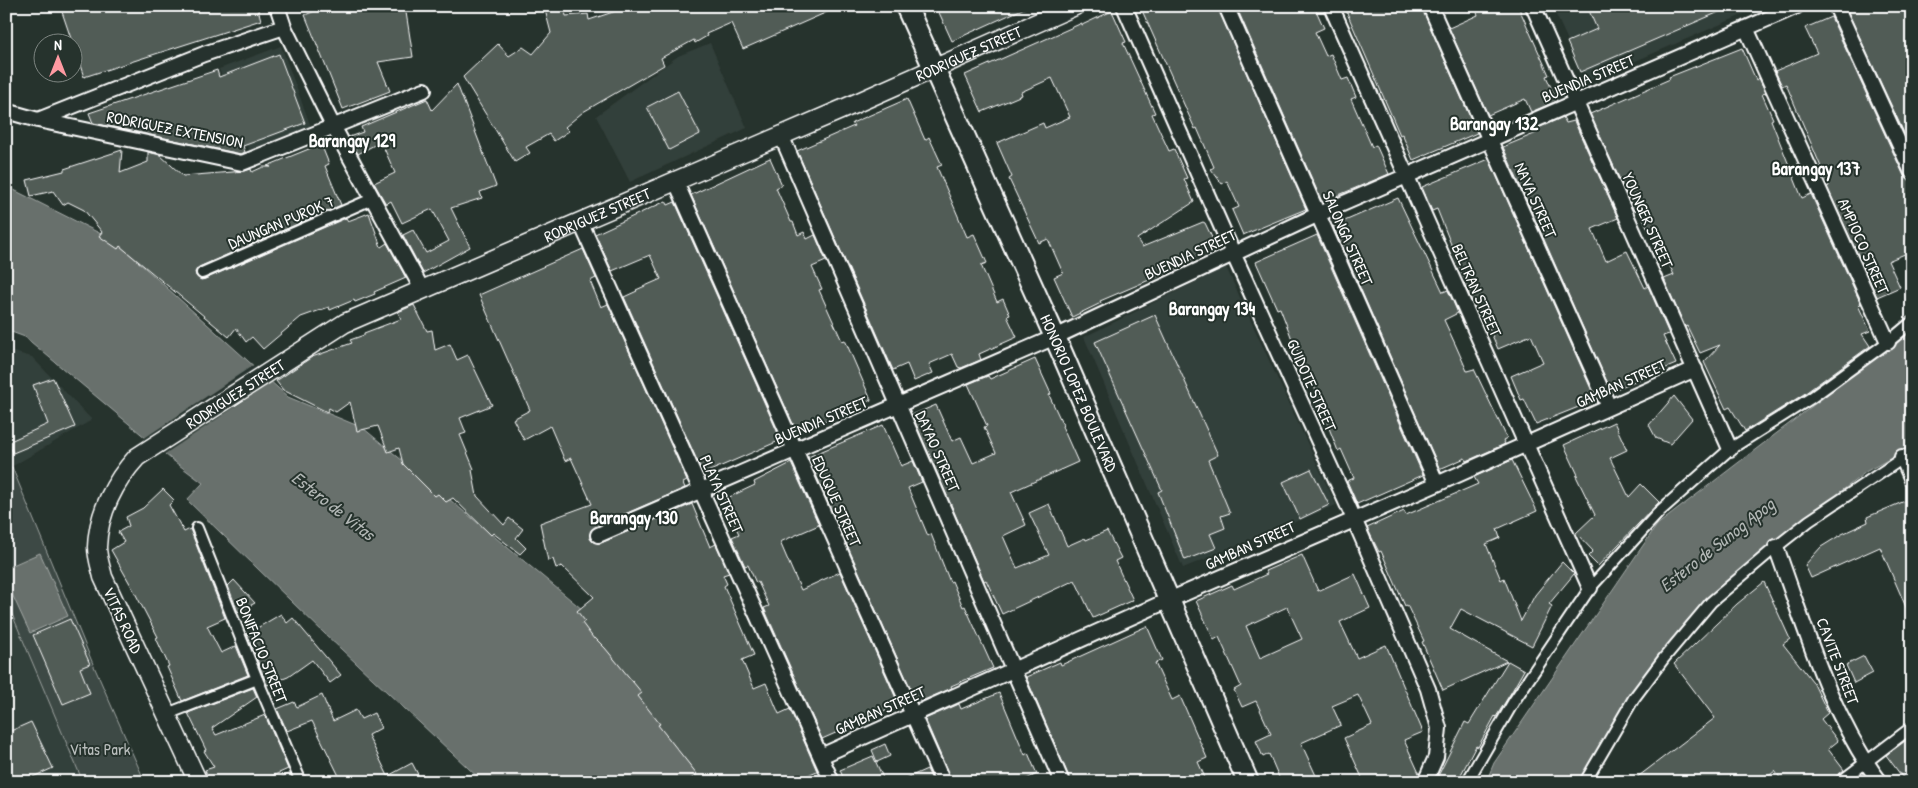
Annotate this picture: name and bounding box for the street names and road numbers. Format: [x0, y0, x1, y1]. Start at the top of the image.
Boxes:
street label: RODRIGUEZ STREET [912, 20, 1026, 86]
street label: BUENDIA STREET [1538, 48, 1638, 107]
street label: RODRIGUEZ EXTENSION [105, 105, 245, 153]
street label: NAVA STREET [1510, 159, 1563, 242]
street label: YOUNGER STREET [1617, 169, 1679, 272]
street label: RODRIGUEZ STREET [540, 182, 654, 247]
street label: SALONGA STREET [1317, 187, 1379, 289]
street label: DAUNGAN PUROK 7 [225, 190, 337, 254]
street label: AMPIOCO STREET [1833, 195, 1895, 298]
street label: BUENDIA STREET [1140, 223, 1240, 285]
street label: BELTRAN STREET [1447, 240, 1508, 340]
street label: HONORIO LOPEZ BOULEVARD [1035, 311, 1123, 475]
street label: GUIDOTE STREET [1282, 335, 1342, 435]
street label: RODRIGUEZ STREET [181, 353, 290, 434]
street label: GAMBAN STREET [1572, 353, 1670, 413]
street label: BUENDIA STREET [771, 390, 871, 449]
street label: DAYAO STREET [910, 407, 966, 495]
street label: PLAYA STREET [695, 451, 749, 537]
street label: EDUQUE STREET [807, 452, 867, 550]
street label: GAMBAN STREET [1201, 515, 1299, 575]
street label: VITAS ROAD [98, 583, 148, 657]
street label: BONIFACIO STREET [231, 594, 293, 706]
street label: CAVITE STREET [1811, 614, 1865, 708]
street label: GAMBAN STREET [831, 680, 929, 740]

